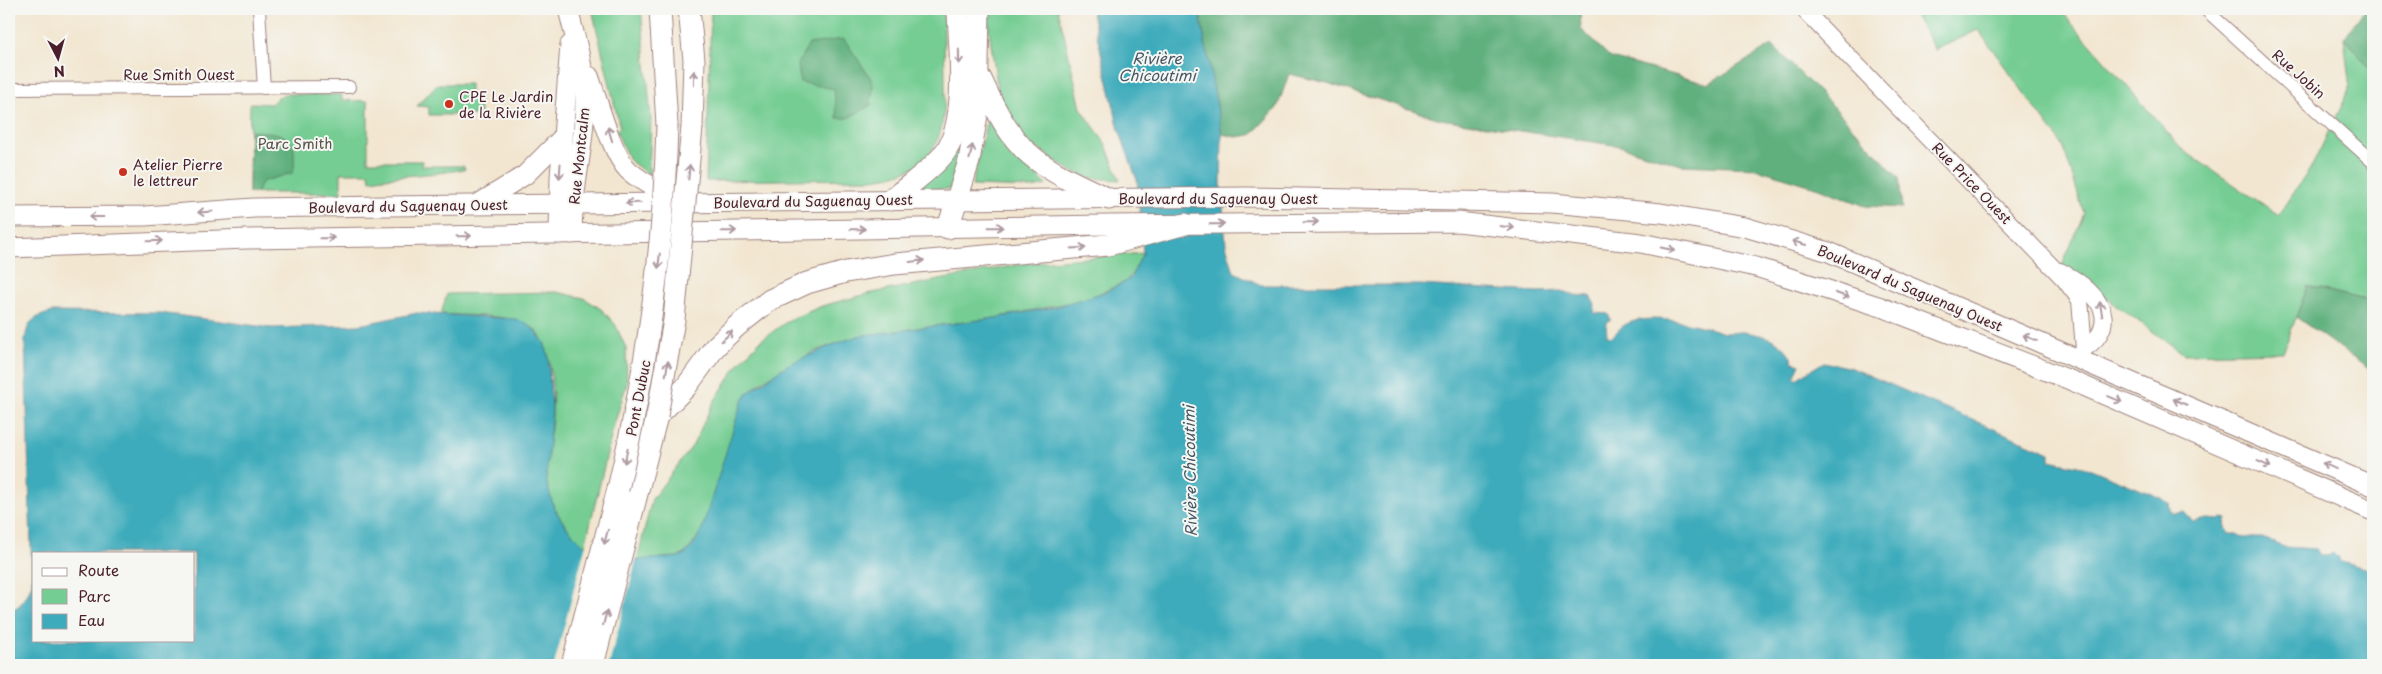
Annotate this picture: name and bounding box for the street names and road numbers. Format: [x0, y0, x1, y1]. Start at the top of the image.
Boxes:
street label: Rue Jobin [2268, 44, 2330, 104]
street label: Rue Smith Ouest [123, 64, 235, 85]
street label: Rue Montcalm [563, 106, 595, 206]
street label: Rue Price Ouest [1927, 137, 2017, 229]
street label: Boulevard du Saguenay Ouest [1118, 188, 1318, 209]
street label: Boulevard du Saguenay Ouest [713, 189, 913, 213]
street label: Boulevard du Saguenay Ouest [308, 194, 508, 218]
street label: Boulevard du Saguenay Ouest [1814, 239, 2006, 337]
street label: Pont Dubuc [620, 358, 656, 438]

